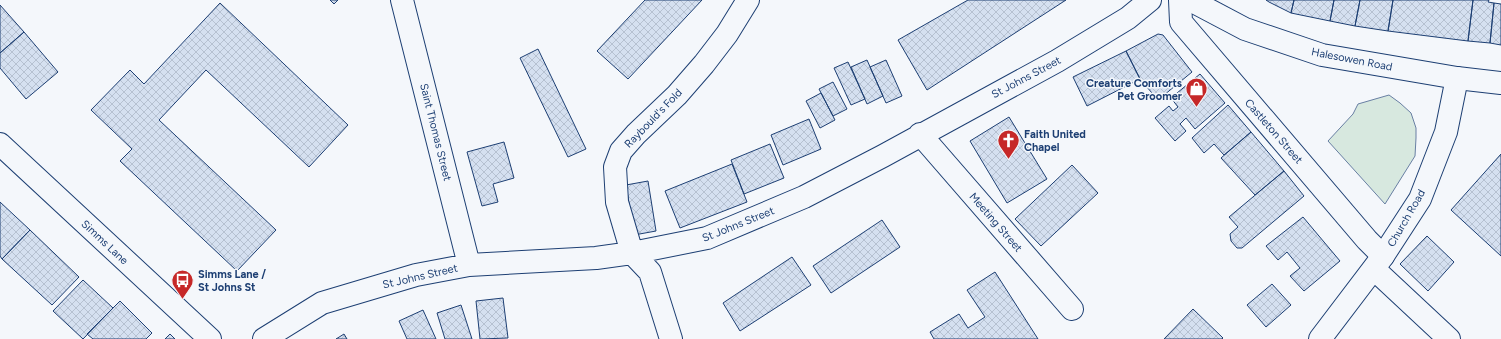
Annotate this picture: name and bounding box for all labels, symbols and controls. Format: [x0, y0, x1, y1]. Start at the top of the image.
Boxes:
street label: Halesowen Road [1310, 45, 1394, 74]
street label: St Johns Street [989, 54, 1063, 101]
shop icon: Creature Comforts Pet Groomer [1184, 76, 1210, 109]
place label: Creature Comforts Pet Groomer [1086, 77, 1183, 103]
street label: Saint Thomas Street [417, 82, 454, 182]
street label: Raybould's Fold [622, 86, 685, 151]
street label: Castleton Street [1242, 96, 1305, 166]
church icon: Faith United Chapel [995, 127, 1021, 160]
place label: Faith United Chapel [1024, 128, 1086, 154]
street label: Church Road [1385, 187, 1428, 249]
street label: Meeting Street [966, 190, 1025, 255]
street label: St Johns Street [700, 204, 776, 245]
street label: Simms Lane [79, 217, 131, 267]
street label: St Johns Street [381, 262, 459, 291]
bus stop icon: Simms Lane / St Johns St [169, 267, 195, 300]
place label: Simms Lane / St Johns St [198, 268, 266, 294]

